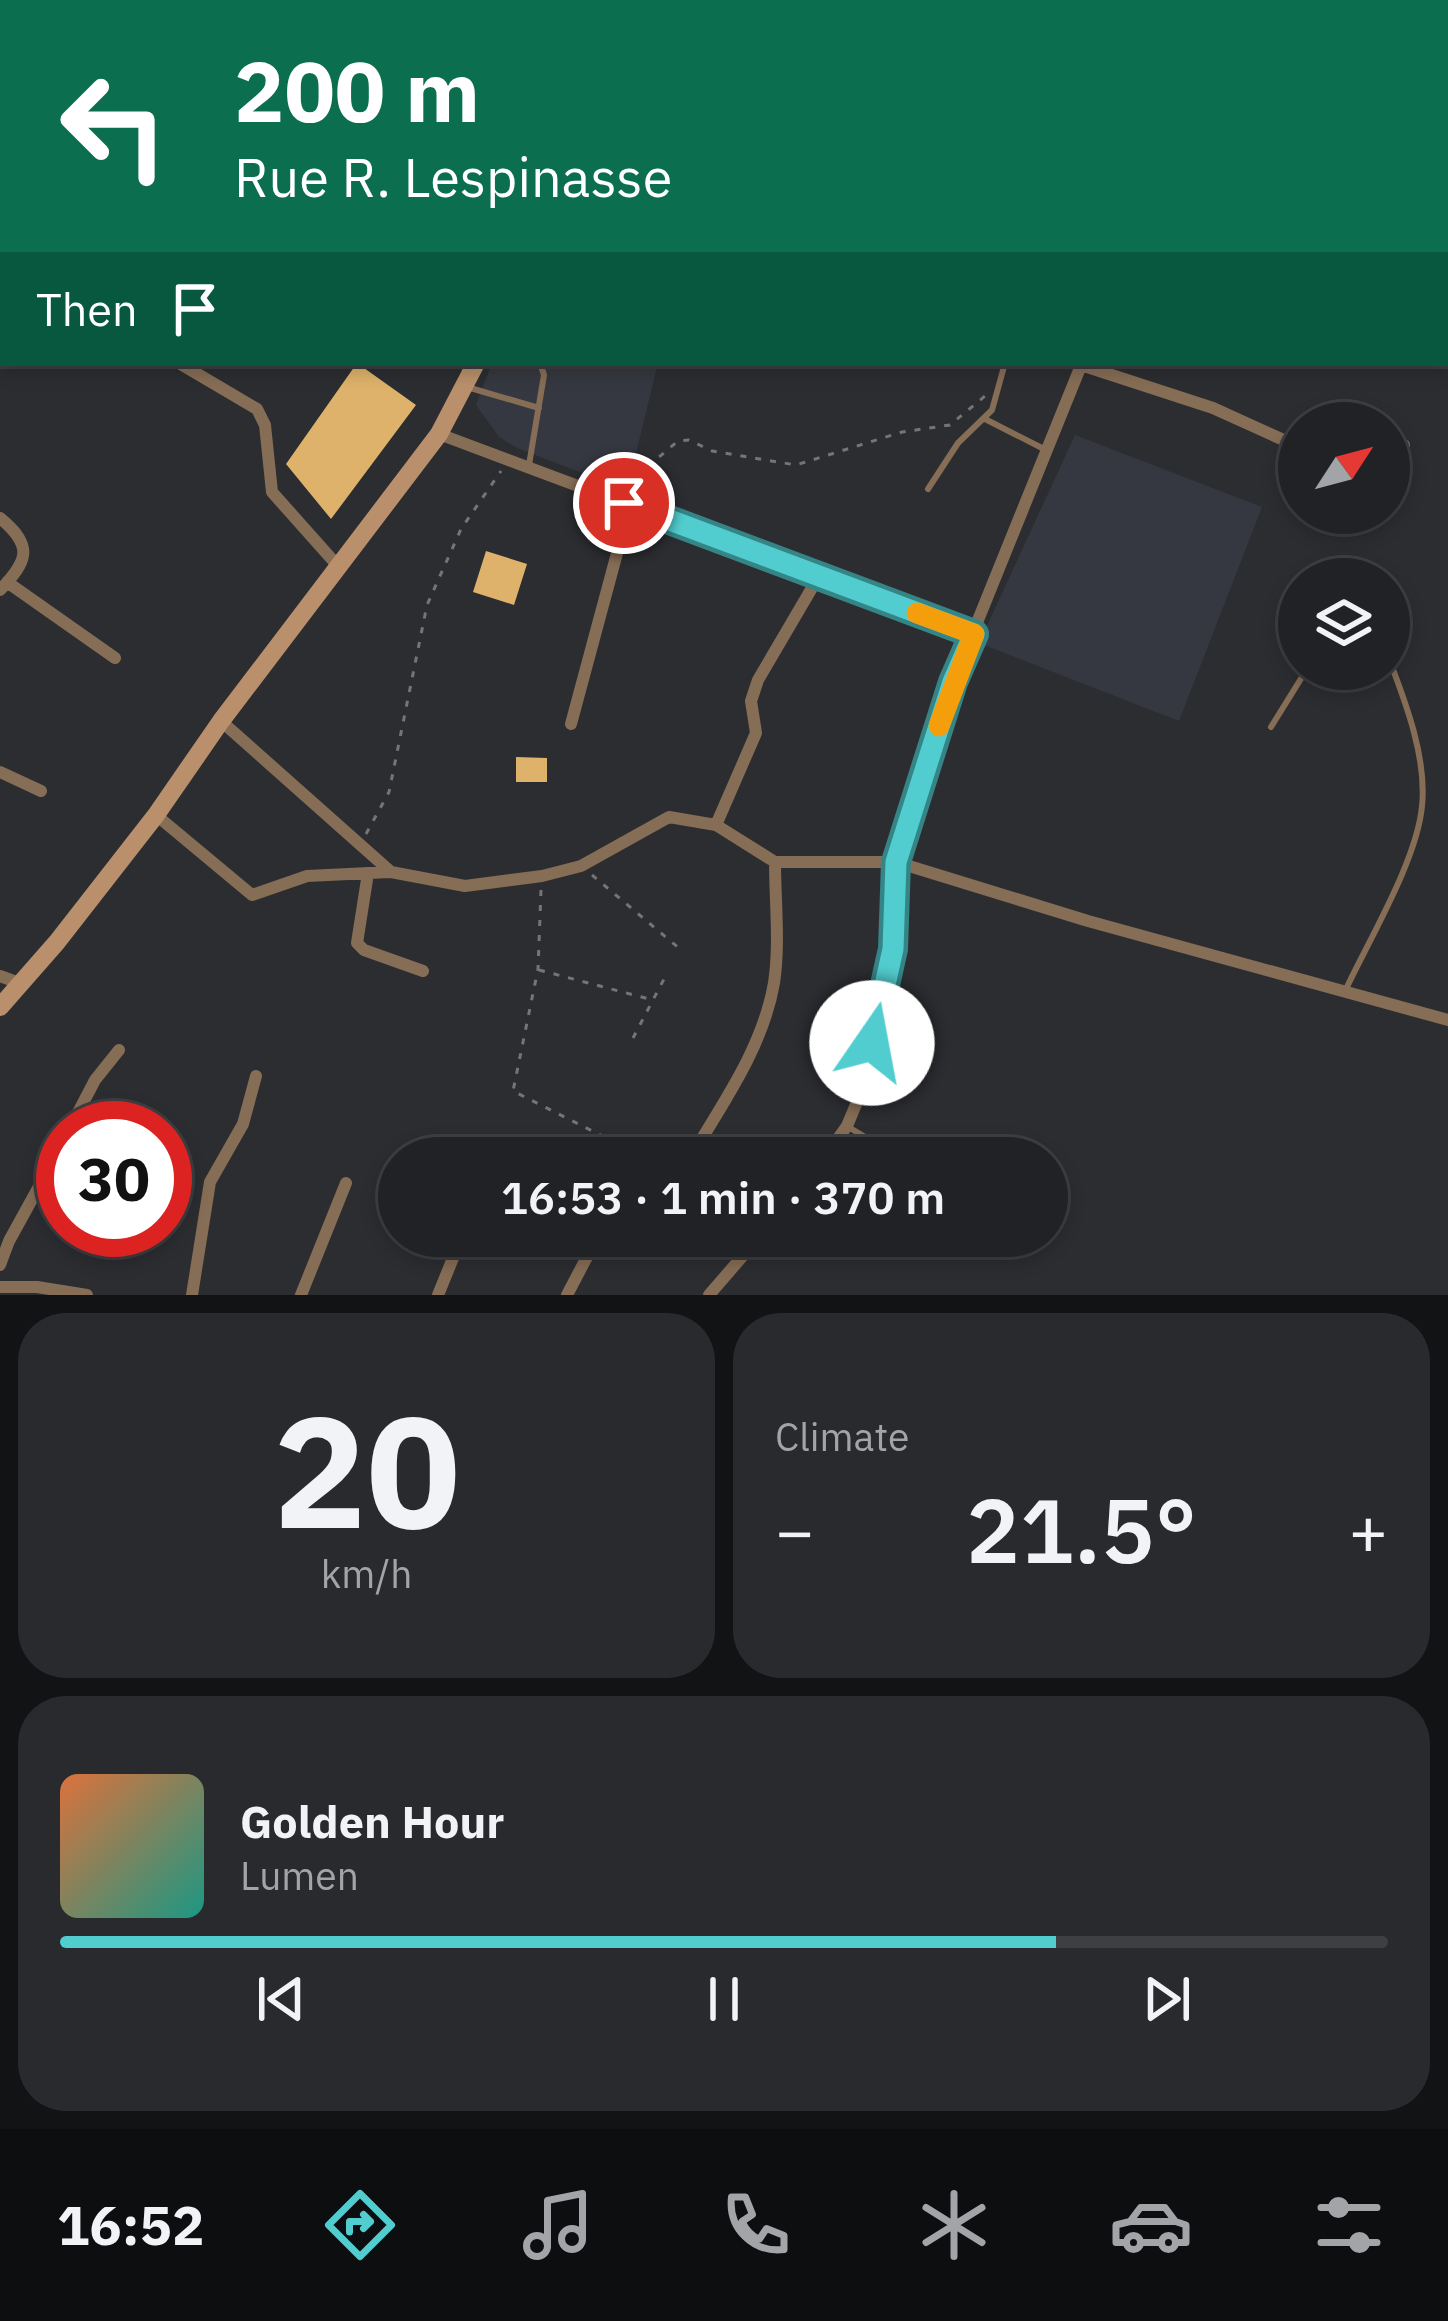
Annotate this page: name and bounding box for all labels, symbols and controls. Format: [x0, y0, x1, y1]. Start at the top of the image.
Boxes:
text: 200 m [234, 36, 480, 145]
icon: left [36, 48, 192, 204]
text: Rue R. Lespinasse [234, 142, 672, 212]
icon: arrive [162, 276, 228, 342]
text: Then [36, 280, 138, 338]
north arrow [1278, 402, 1410, 534]
map controls [1278, 402, 1410, 690]
pin [573, 452, 675, 554]
icon: arrive [591, 470, 657, 536]
button: layers [1278, 558, 1410, 690]
position arrow [809, 980, 935, 1106]
speed limit sign: 30 [36, 1101, 192, 1257]
text: 16:53 · 1 min · 370 m [501, 1168, 945, 1226]
text: 20 [273, 1368, 460, 1571]
text: Climate [775, 1411, 909, 1462]
text: 21.5° [966, 1471, 1197, 1588]
text: − [775, 1487, 815, 1573]
text: + [1348, 1487, 1388, 1573]
text: km/h [321, 1548, 412, 1599]
text: Golden Hour [240, 1792, 504, 1850]
text: Lumen [240, 1850, 359, 1901]
icon: previous [248, 1966, 314, 2032]
icon: pause [691, 1966, 757, 2032]
icon: next [1134, 1966, 1200, 2032]
icon: directions [318, 2183, 402, 2267]
icon: music [516, 2183, 600, 2267]
icon: phone [714, 2183, 798, 2267]
icon: climate [912, 2183, 996, 2267]
icon: car [1109, 2183, 1193, 2267]
icon: filters [1307, 2183, 1391, 2267]
text: 16:52 [57, 2190, 204, 2260]

